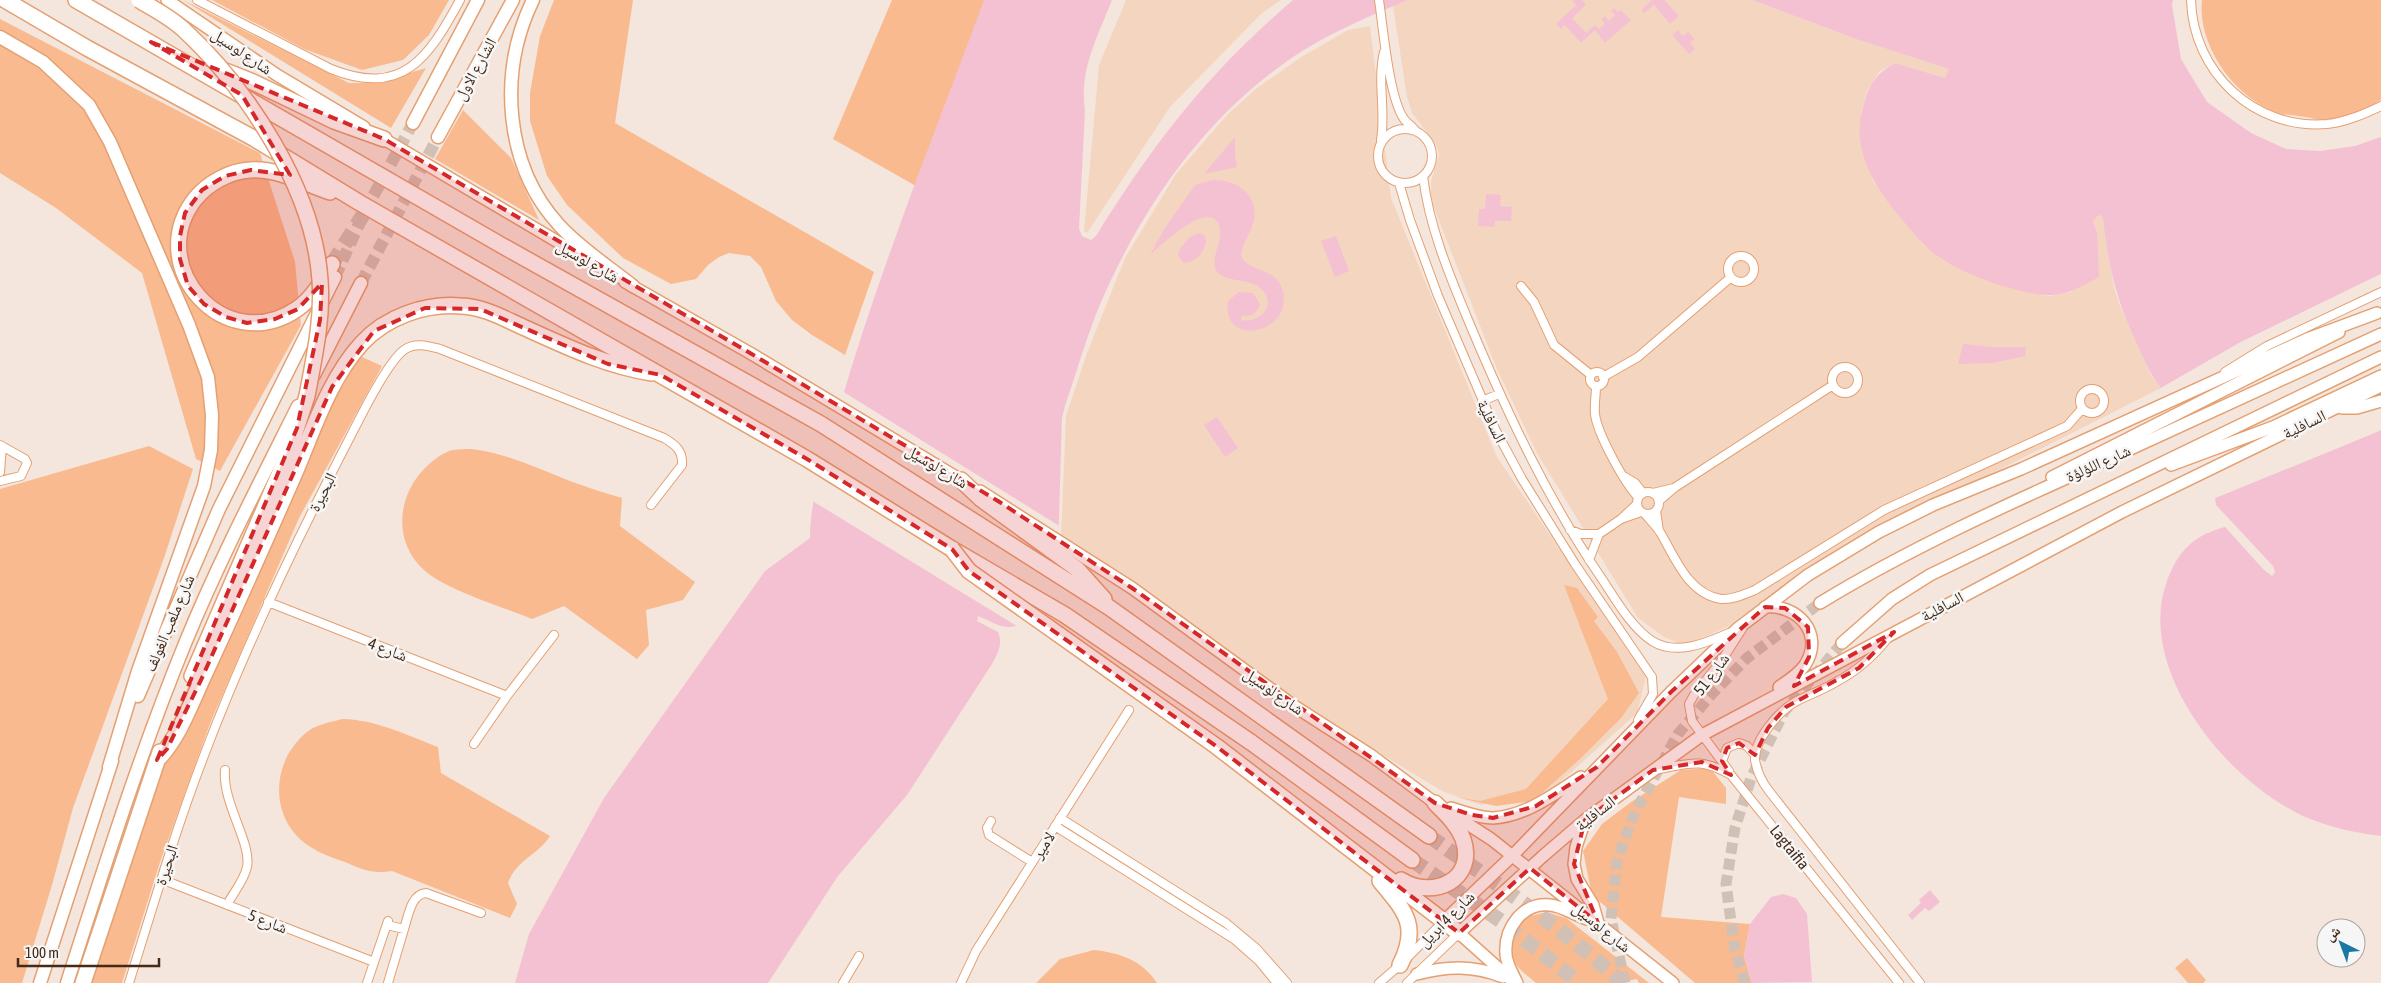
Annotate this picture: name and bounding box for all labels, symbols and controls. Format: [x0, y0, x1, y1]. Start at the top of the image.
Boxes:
street label: شارع لوسيل [207, 24, 276, 79]
street label: الشارع الاول [450, 34, 501, 105]
street label: شارع لوسيل [553, 236, 622, 288]
street label: السافلية [1474, 397, 1510, 446]
street label: السافلية [2280, 406, 2329, 442]
street label: شارع لوسيل [902, 440, 971, 493]
street label: شارع اللؤلؤة [2063, 441, 2134, 487]
street label: البحيرة [305, 470, 340, 515]
street label: شارع ملعب الغولف [140, 572, 199, 675]
street label: السافلية [1918, 587, 1966, 625]
street label: شارع 4 [365, 633, 410, 666]
street label: شارع 51 [1689, 650, 1734, 700]
street label: شارع لوسيل [1239, 664, 1308, 720]
street label: السافلية [1572, 792, 1619, 834]
street label: Lagtaifia [1766, 821, 1813, 873]
street label: لامير [1027, 828, 1059, 863]
street label: البحيرة [151, 843, 182, 888]
street label: شارع 4 ابريل [1414, 887, 1479, 952]
street label: شارع لوسيل [1568, 898, 1635, 957]
street label: شارع 5 [245, 905, 290, 938]
north arrow [2316, 918, 2366, 968]
text: ش [2321, 922, 2344, 945]
scale bar [18, 936, 159, 968]
text: 100 m [25, 944, 59, 961]

